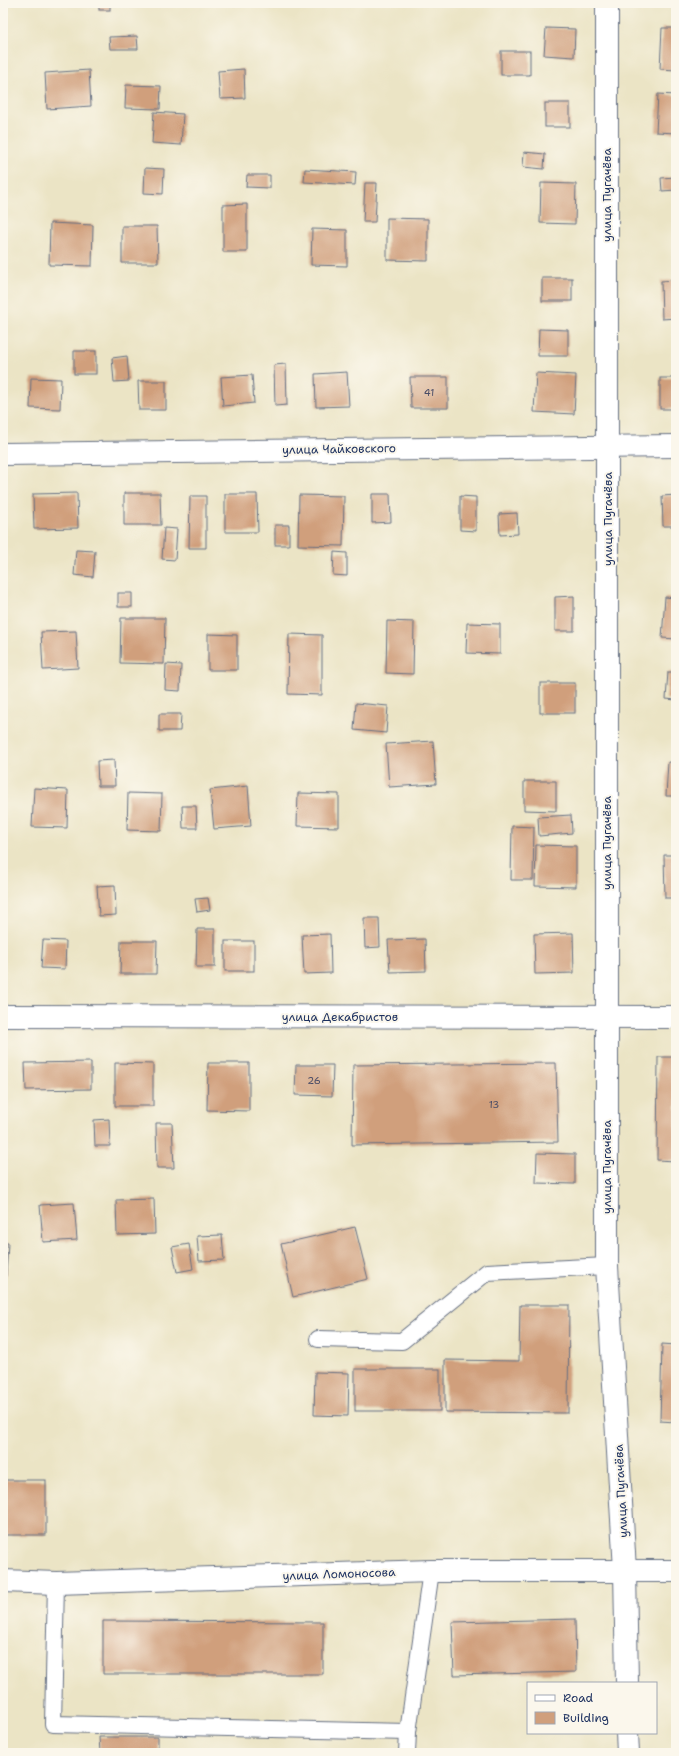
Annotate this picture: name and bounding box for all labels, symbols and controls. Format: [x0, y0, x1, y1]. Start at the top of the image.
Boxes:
street label: улица Пугачёва [599, 148, 615, 242]
house number: 41 [424, 386, 434, 399]
street label: улица Чайковского [282, 440, 396, 458]
street label: улица Пугачёва [600, 472, 616, 566]
street label: улица Пугачёва [599, 796, 615, 890]
street label: улица Декабристов [282, 1009, 398, 1025]
house number: 26 [307, 1074, 321, 1087]
house number: 13 [489, 1098, 499, 1111]
street label: улица Пугачёва [599, 1120, 615, 1214]
street label: улица Пугачёва [611, 1443, 631, 1538]
street label: улица Ломоносова [282, 1564, 396, 1584]
legend [527, 1682, 657, 1734]
text: Road [563, 1690, 594, 1706]
text: Building [563, 1710, 609, 1726]

